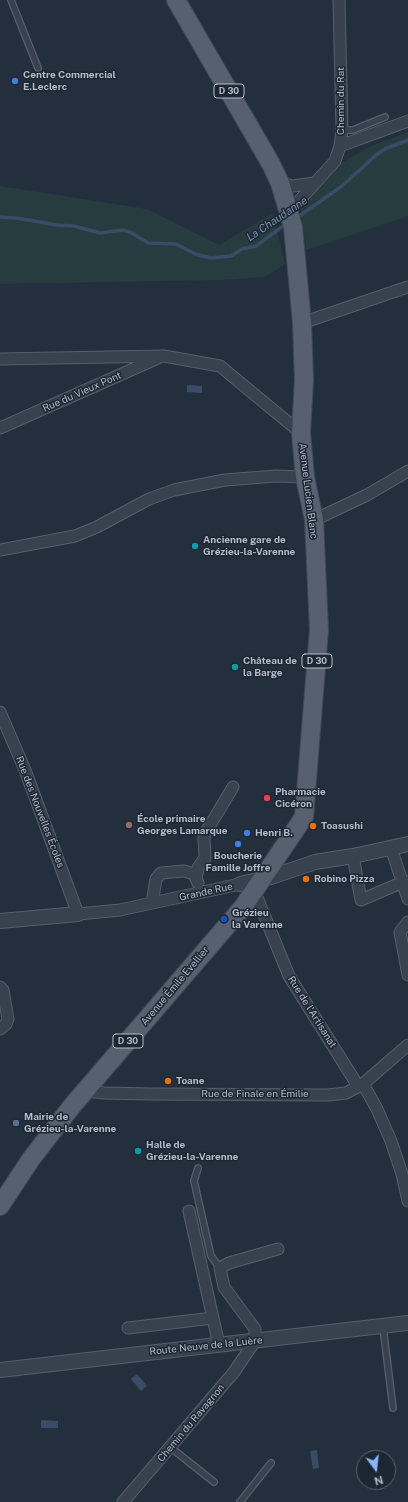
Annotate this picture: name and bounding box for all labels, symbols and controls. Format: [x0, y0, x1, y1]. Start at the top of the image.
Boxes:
street label: Chemin du Rat [335, 67, 347, 135]
place label: Centre Commercial E.Leclerc [23, 69, 116, 92]
marker: Centre Commercial E.Leclerc [10, 76, 20, 86]
road number: D 30 [214, 84, 244, 98]
water label: La Chaudanne [244, 194, 310, 244]
street label: Rue du Vieux Pont [41, 369, 123, 415]
street label: Avenue Lucien Blanc [296, 442, 320, 540]
place label: Ancienne gare de Grézieu-la-Varenne [203, 534, 295, 558]
marker: Ancienne gare de Grézieu-la-Varenne [190, 541, 200, 551]
road number: D 30 [302, 654, 332, 668]
place label: Château de la Barge [243, 655, 297, 678]
marker: Château de la Barge [230, 662, 240, 672]
street label: Rue des Nouvelles Écoles [13, 754, 67, 870]
place label: Pharmacie Cicéron [275, 786, 326, 810]
marker: Pharmacie Cicéron [262, 793, 272, 803]
place label: École primaire Georges Lamarque [137, 813, 227, 836]
marker: École primaire Georges Lamarque [124, 820, 134, 830]
place label: Toasushi [321, 820, 363, 832]
marker: Toasushi [308, 821, 318, 831]
place label: Henri B. [255, 827, 293, 839]
marker: Henri B. [242, 828, 252, 838]
marker: Boucherie Famille Joffre [233, 839, 243, 849]
place label: Boucherie Famille Joffre [206, 850, 270, 874]
place label: Robino Pizza [314, 873, 374, 885]
marker: Robino Pizza [301, 874, 311, 884]
street label: Grande Rue [178, 880, 234, 904]
place label: Grézieu la Varenne [232, 907, 283, 930]
marker: Grézieu la Varenne [219, 914, 229, 924]
street label: Avenue Émile Evellier [138, 944, 212, 1028]
street label: Rue de l'Artisanat [285, 974, 339, 1050]
road number: D 30 [113, 1034, 143, 1048]
place label: Toane [176, 1075, 204, 1087]
marker: Toane [163, 1076, 173, 1086]
street label: Rue de Finale en Émilie [201, 1088, 309, 1100]
place label: Mairie de Grézieu-la-Varenne [24, 1111, 116, 1134]
marker: Mairie de Grézieu-la-Varenne [11, 1118, 21, 1128]
place label: Halle de Grézieu-la-Varenne [146, 1139, 238, 1162]
marker: Halle de Grézieu-la-Varenne [133, 1146, 143, 1156]
street label: Route Neuve de la Luère [149, 1334, 263, 1358]
street label: Chemin du Ravagnon [155, 1382, 227, 1464]
north arrow [356, 1450, 396, 1490]
text: N [373, 1474, 385, 1488]

